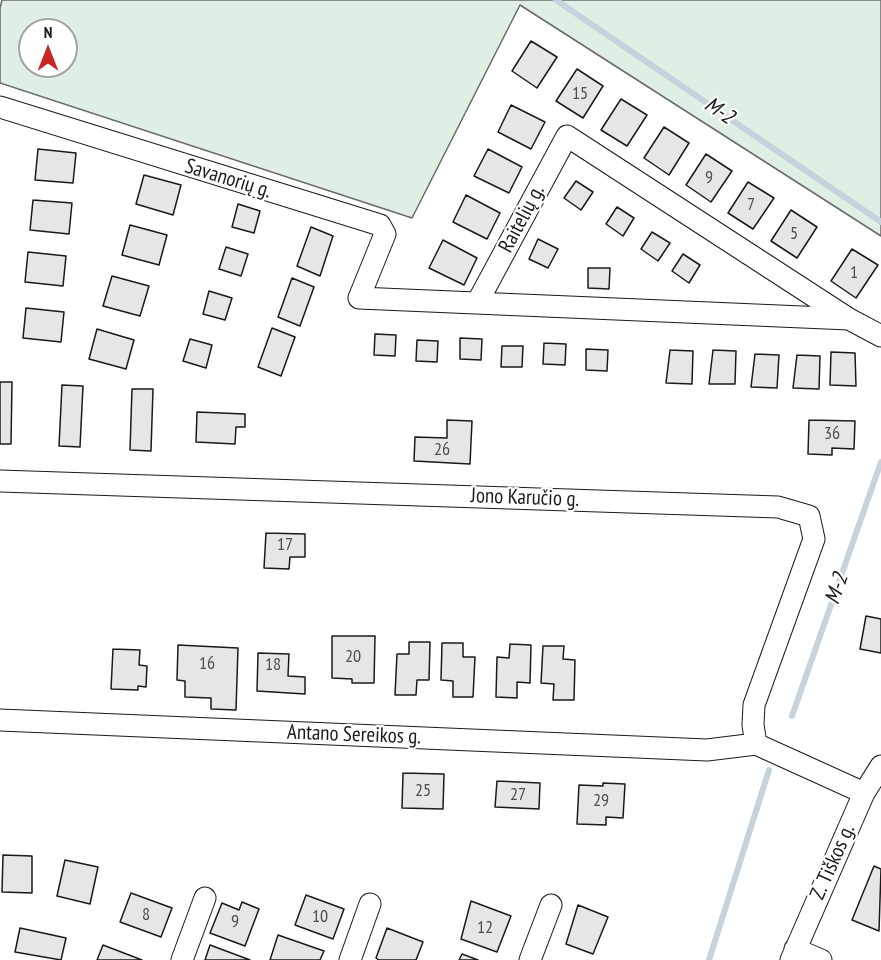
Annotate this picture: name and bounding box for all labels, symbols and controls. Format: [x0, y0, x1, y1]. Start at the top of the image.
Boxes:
north arrow [18, 18, 78, 78]
text: N [44, 22, 52, 42]
house number: 15 [572, 83, 588, 105]
water label: M-2 [699, 92, 739, 130]
street label: Savanorių g. [182, 154, 274, 204]
house number: 9 [705, 167, 713, 189]
street label: Raitelių g. [494, 181, 550, 257]
house number: 7 [747, 194, 755, 216]
house number: 5 [790, 223, 798, 245]
house number: 1 [850, 262, 858, 284]
house number: 36 [824, 423, 840, 445]
house number: 26 [434, 439, 450, 461]
street label: Jono Karučio g. [470, 484, 580, 512]
house number: 17 [277, 534, 293, 556]
water label: M-2 [820, 570, 854, 608]
house number: 20 [345, 646, 361, 668]
house number: 16 [199, 653, 215, 675]
house number: 18 [265, 654, 281, 676]
street label: Antano Sereikos g. [287, 720, 421, 750]
house number: 25 [415, 780, 431, 802]
house number: 27 [510, 784, 526, 806]
house number: 29 [593, 790, 609, 812]
street label: Z. Tiškos g. [805, 820, 861, 904]
house number: 8 [142, 904, 150, 926]
house number: 10 [312, 906, 328, 928]
house number: 9 [231, 911, 239, 933]
house number: 12 [477, 917, 493, 939]

